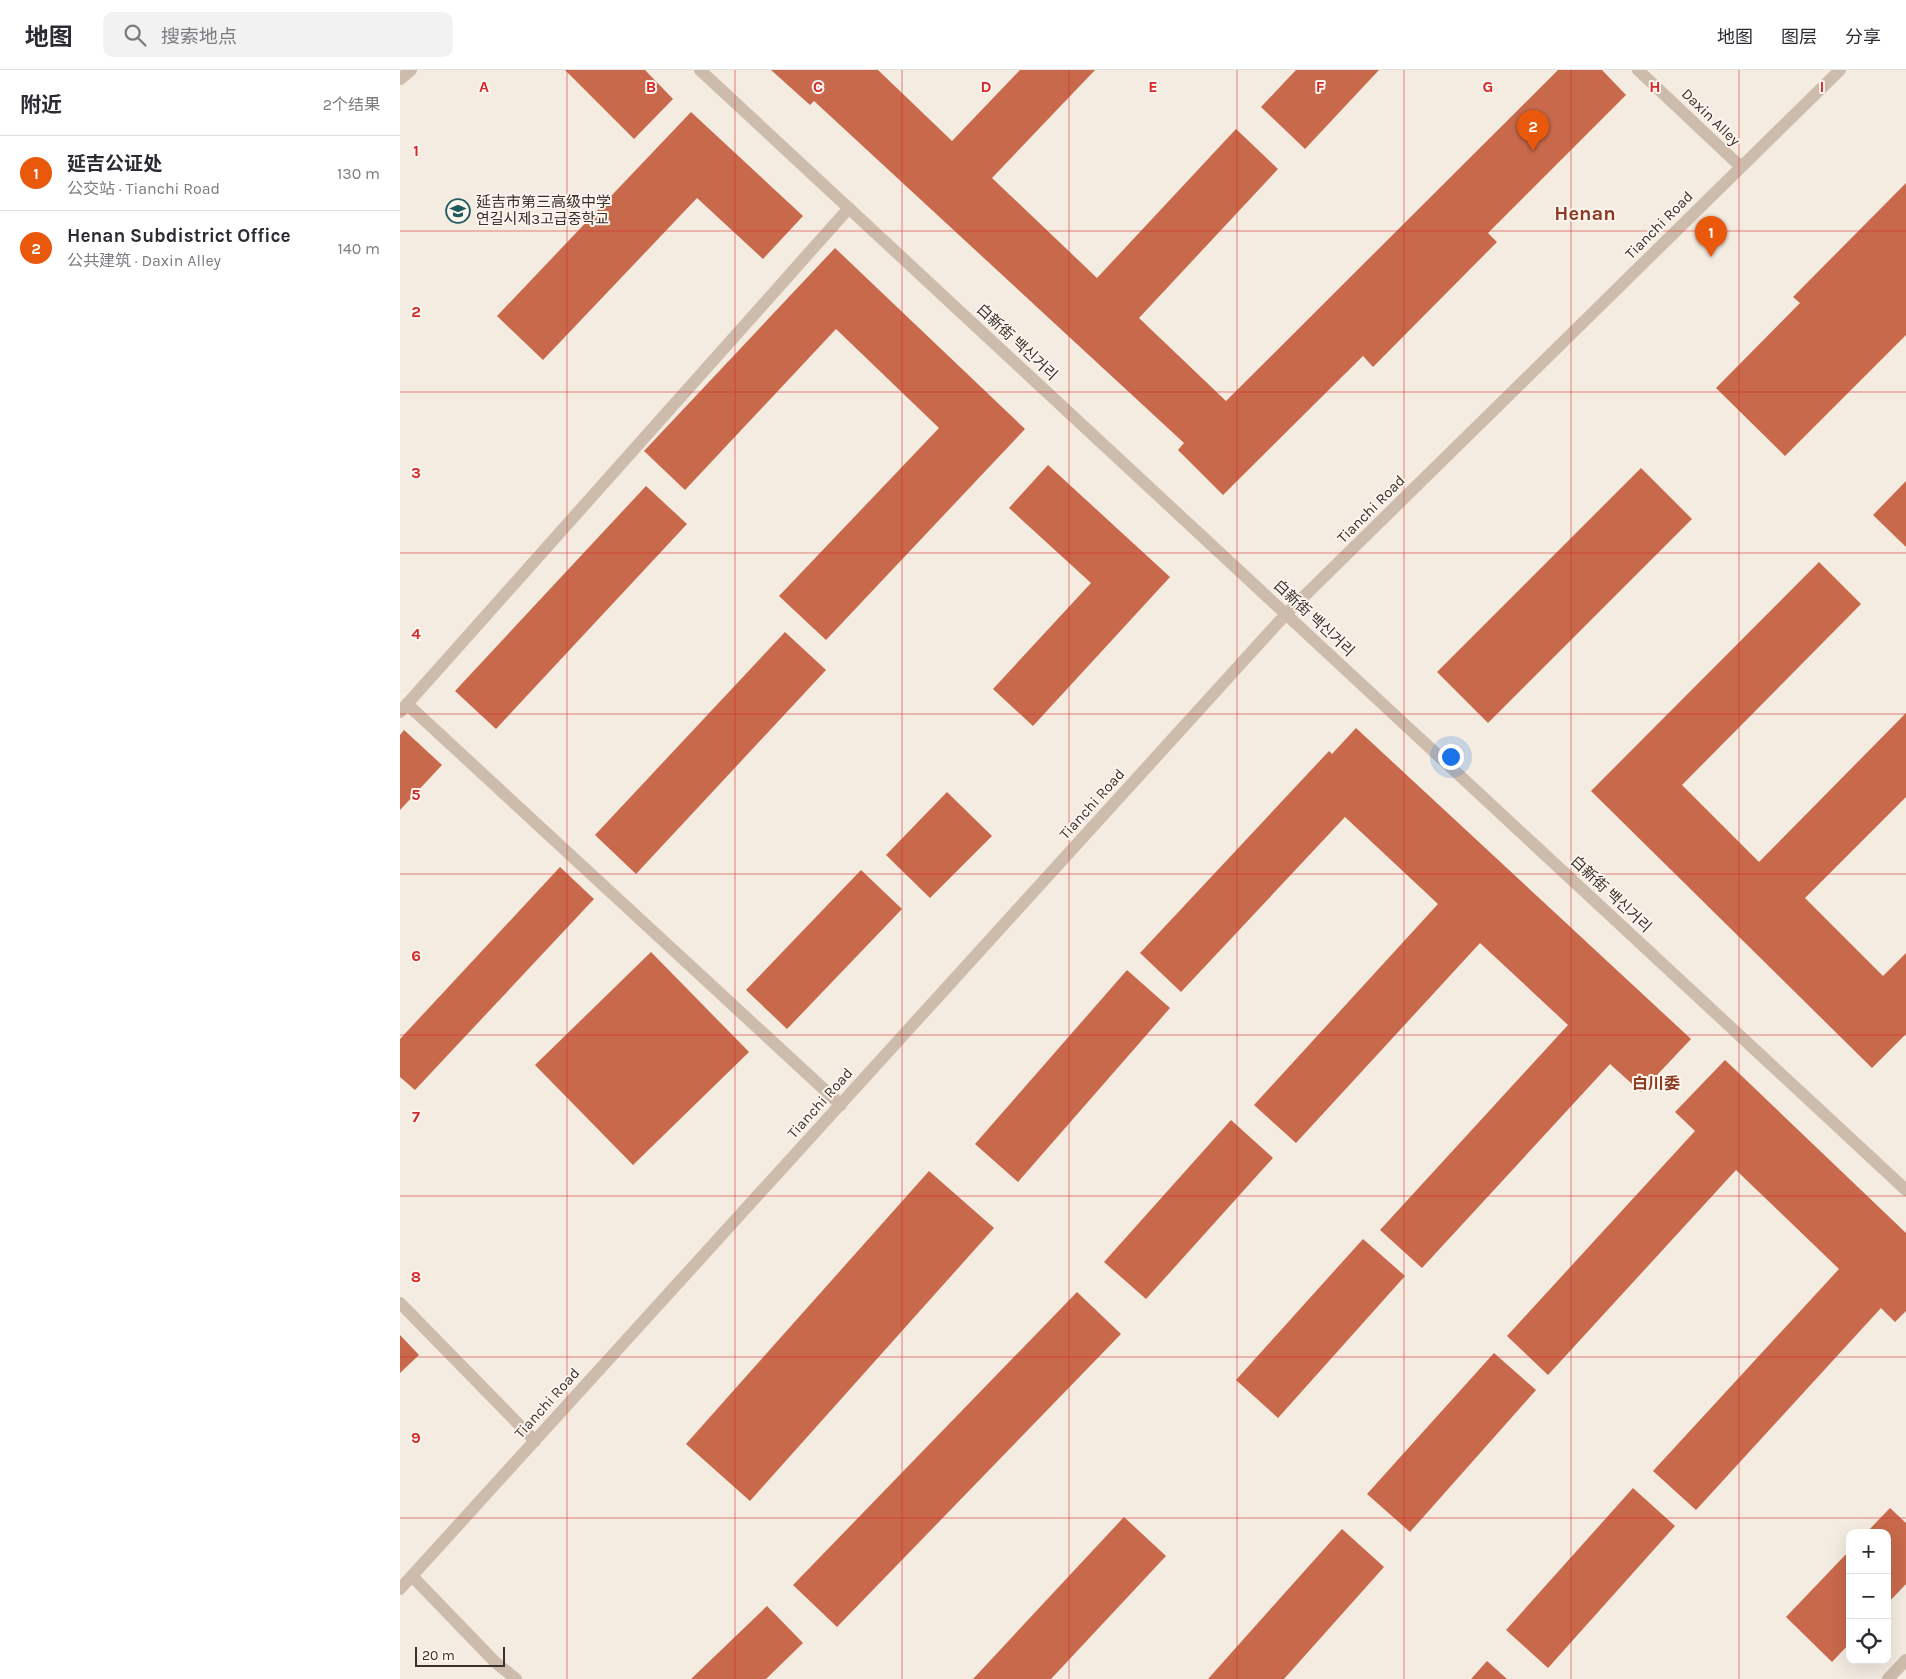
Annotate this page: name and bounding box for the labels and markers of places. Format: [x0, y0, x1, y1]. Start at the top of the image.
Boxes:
pin: 2 [1517, 110, 1549, 151]
place label: 延吉市第三高级中学 연길시제3고급중학교 [476, 193, 611, 228]
school or university icon: 延吉市第三高级中学 연길시제3고급중학교 [445, 198, 471, 224]
pin: 1 [1695, 216, 1727, 257]

